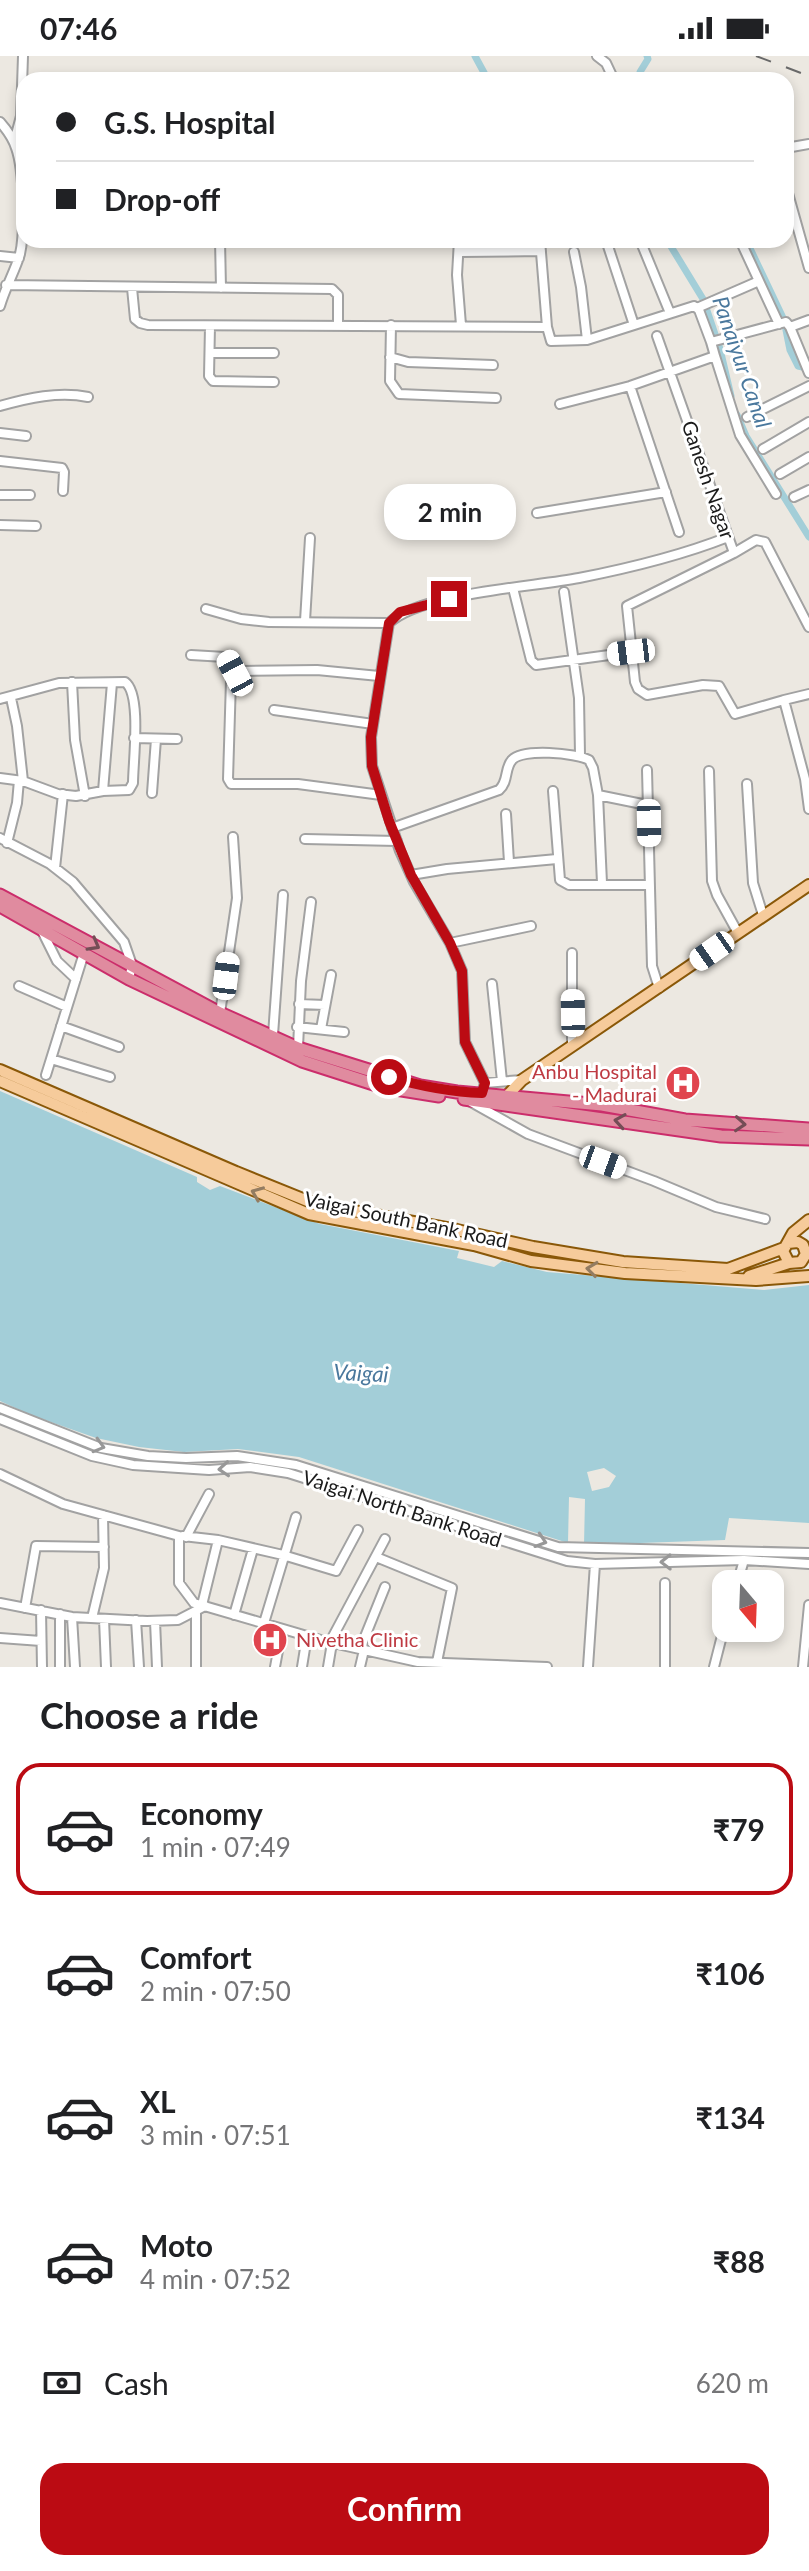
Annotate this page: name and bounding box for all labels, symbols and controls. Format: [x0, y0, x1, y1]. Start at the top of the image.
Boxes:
text: 07:46 [40, 10, 117, 46]
text: G.S. Hospital [104, 104, 275, 140]
text: Drop-off [104, 181, 220, 217]
water label: Panaiyur Canal [707, 292, 778, 431]
street label: Ganesh Nagar [677, 417, 741, 543]
callout: 2 min [383, 483, 515, 539]
text: 2 min [418, 496, 482, 528]
route end [431, 581, 467, 617]
car [606, 637, 656, 667]
car [213, 646, 257, 700]
car [637, 799, 661, 847]
car [685, 927, 739, 975]
one-way arrow [85, 935, 99, 951]
car [211, 951, 241, 1001]
car [561, 989, 585, 1037]
route start [371, 1059, 407, 1095]
place label: Anbu Hospital - Madurai [532, 1059, 657, 1106]
hospital icon: Anbu Hospital - Madurai [664, 1064, 702, 1102]
one-way arrow [613, 1113, 627, 1130]
one-way arrow [734, 1115, 747, 1132]
car [576, 1143, 630, 1181]
one-way arrow [251, 1186, 265, 1203]
street label: Vaigai South Bank Road [302, 1186, 510, 1252]
one-way arrow [585, 1260, 598, 1277]
water label: Vaigai [333, 1358, 389, 1387]
one-way arrow [91, 1437, 105, 1453]
one-way arrow [217, 1460, 230, 1477]
street label: Vaigai North Bank Road [300, 1465, 505, 1552]
one-way arrow [534, 1532, 548, 1548]
one-way arrow [659, 1553, 672, 1571]
north arrow [712, 1570, 784, 1642]
map controls [712, 1570, 784, 1642]
hospital icon: Nivetha Clinic [251, 1621, 289, 1659]
place label: Nivetha Clinic [296, 1627, 419, 1651]
text: Choose a ride [40, 1693, 259, 1737]
icon: car [44, 1793, 116, 1865]
text: Economy [140, 1795, 263, 1831]
text: ₹79 [713, 1811, 765, 1847]
text: 1 min · 07:49 [140, 1831, 291, 1863]
icon: car [44, 1937, 116, 2009]
text: Comfort [140, 1939, 252, 1975]
text: ₹106 [695, 1955, 765, 1991]
text: 2 min · 07:50 [140, 1975, 291, 2007]
icon: car [44, 2081, 116, 2153]
text: XL [140, 2083, 176, 2119]
text: ₹134 [695, 2099, 765, 2135]
text: 3 min · 07:51 [140, 2119, 291, 2151]
icon: car [44, 2225, 116, 2297]
text: Moto [140, 2227, 213, 2263]
text: ₹88 [713, 2243, 765, 2279]
text: 4 min · 07:52 [140, 2263, 291, 2295]
icon: cash [40, 2361, 84, 2405]
text: Cash [104, 2365, 169, 2401]
text: 620 m [696, 2367, 769, 2399]
button: Confirm [40, 2463, 769, 2555]

